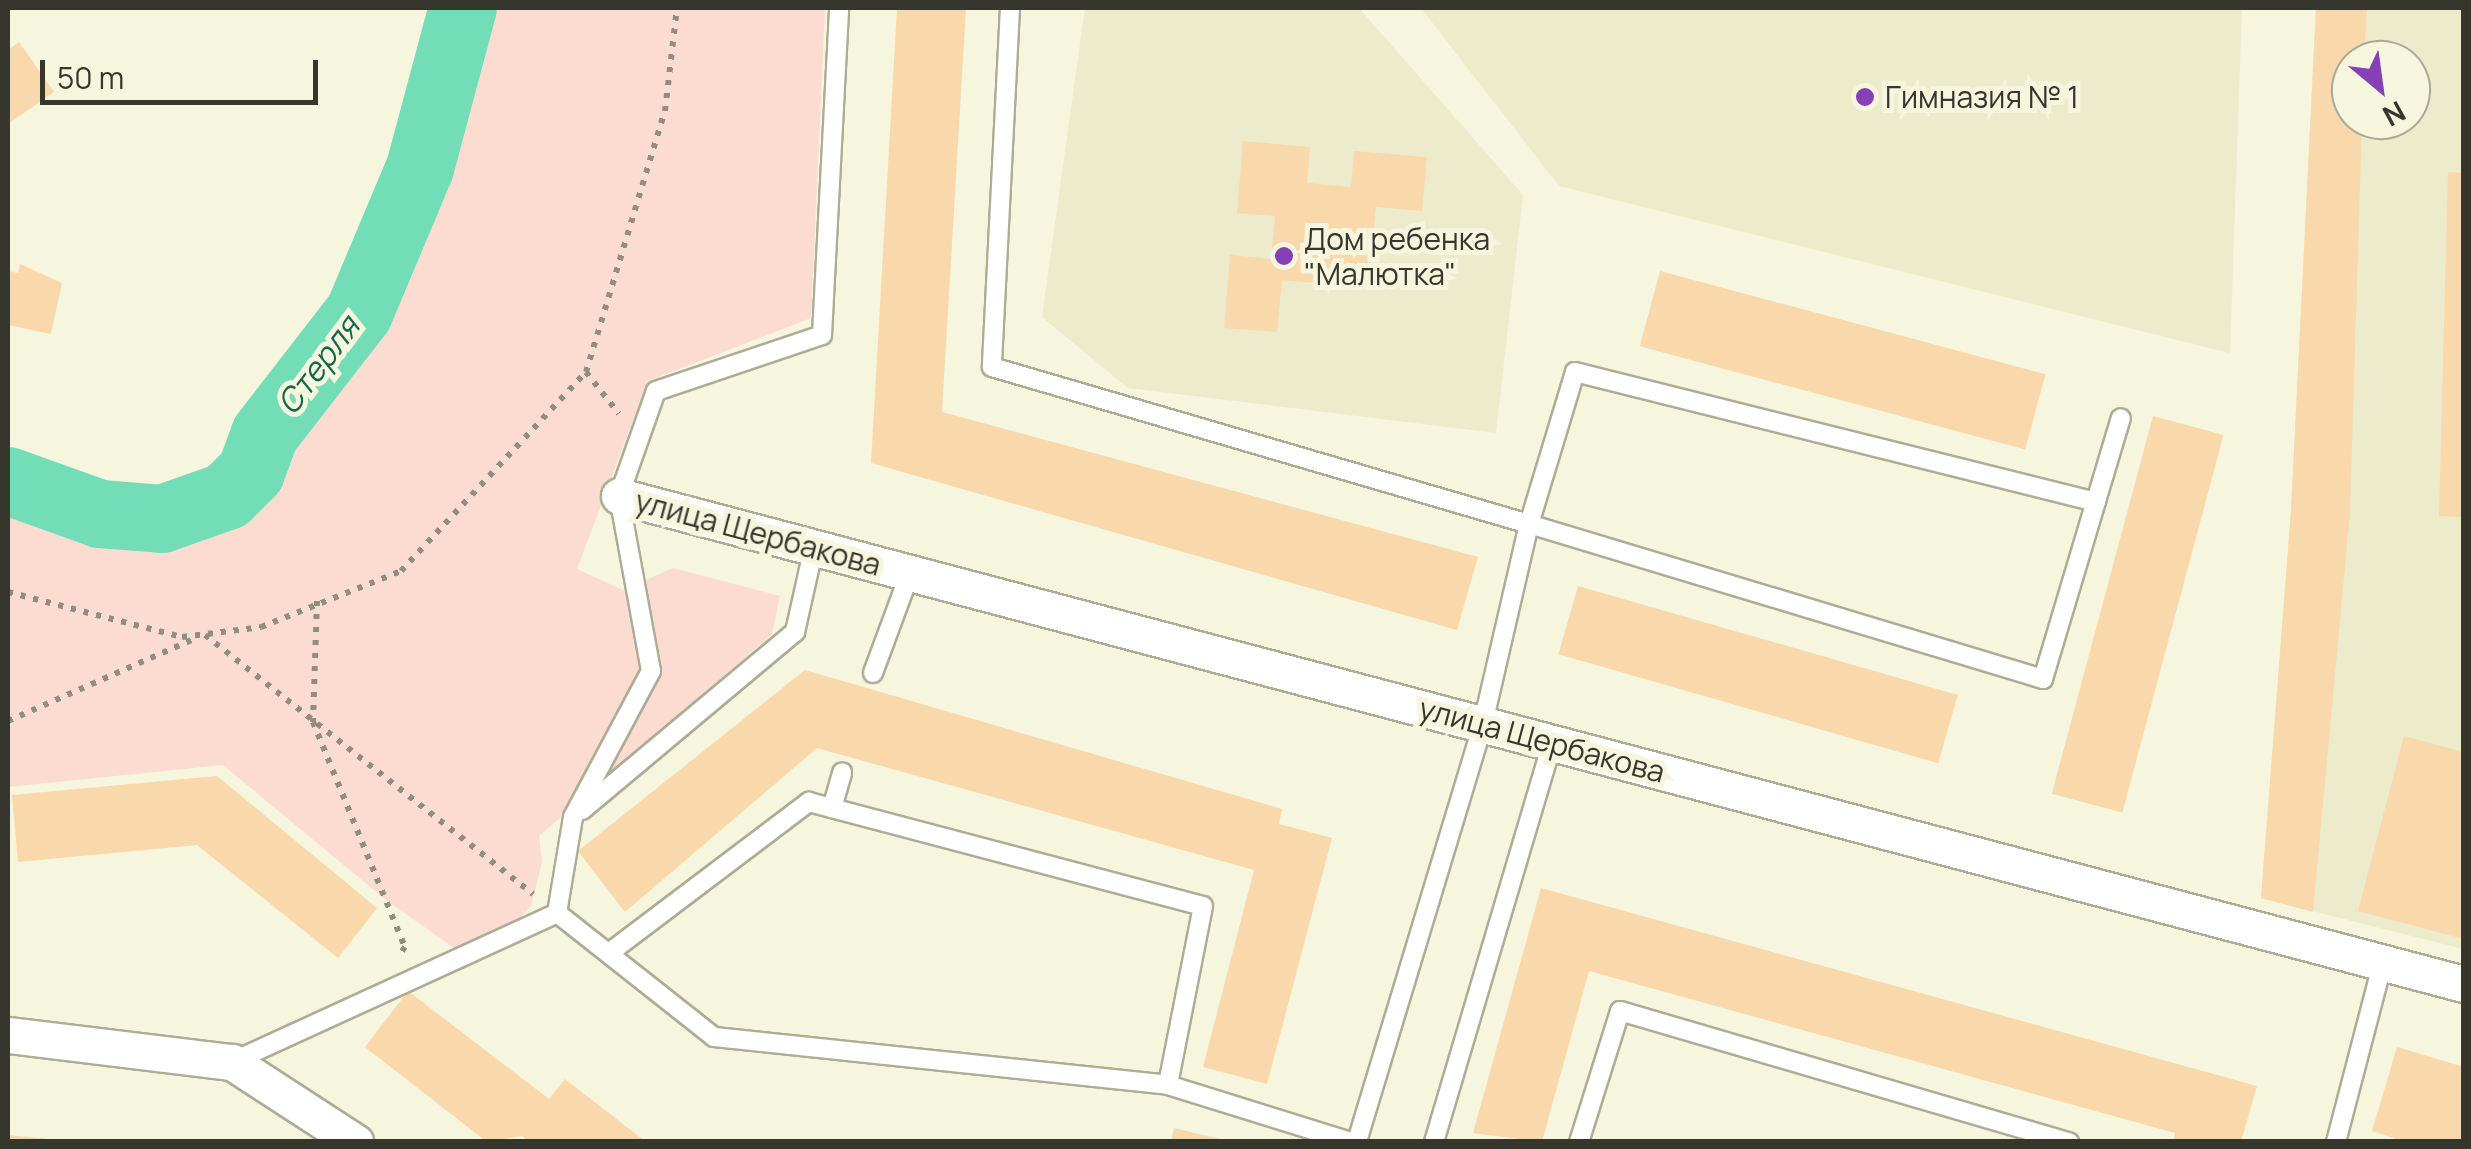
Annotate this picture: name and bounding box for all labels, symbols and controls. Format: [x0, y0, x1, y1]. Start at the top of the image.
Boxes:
scale bar [45, 40, 322, 102]
north arrow [2331, 40, 2431, 140]
text: 50 m [57, 57, 124, 98]
place label: Гимназия № 1 [1885, 79, 2079, 115]
marker: Гимназия № 1 [1854, 86, 1876, 108]
text: N [2377, 93, 2413, 136]
place label: Дом ребенка "Малютка" [1304, 221, 1490, 292]
marker: Дом ребенка "Малютка" [1273, 245, 1295, 267]
water label: Стерля [269, 308, 367, 422]
street label: улица Щербакова [631, 483, 885, 583]
street label: улица Щербакова [1415, 690, 1669, 790]

